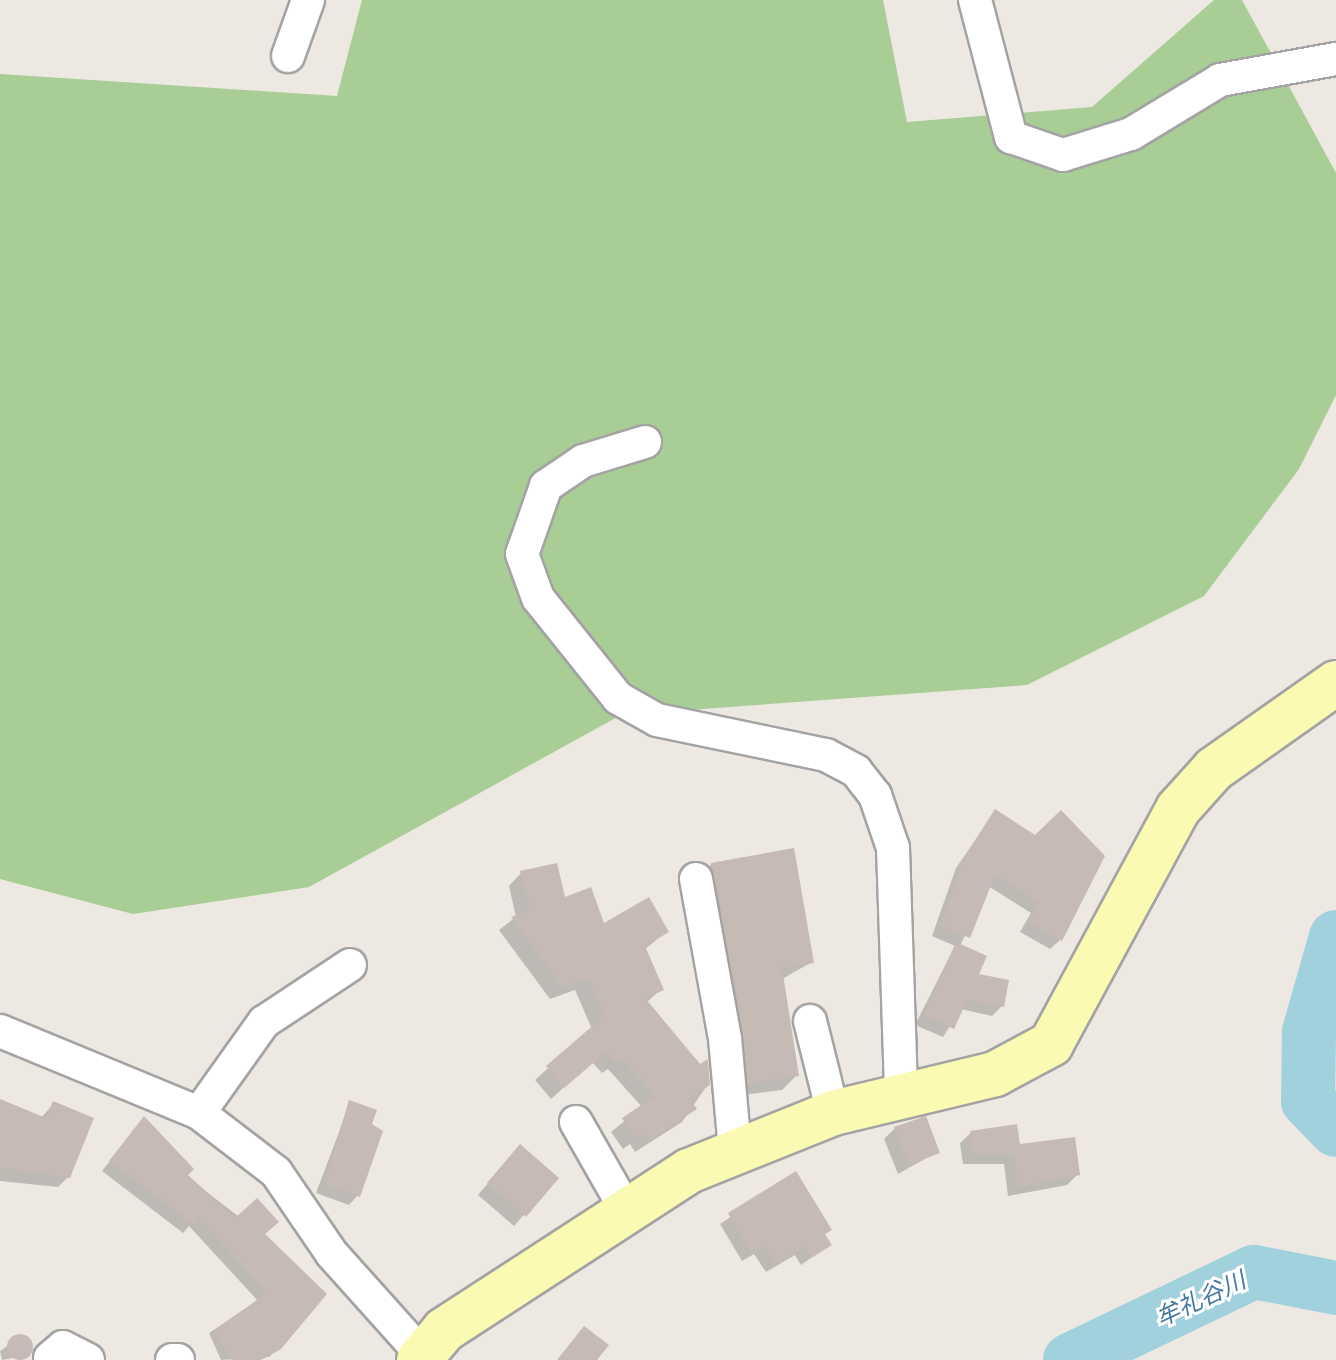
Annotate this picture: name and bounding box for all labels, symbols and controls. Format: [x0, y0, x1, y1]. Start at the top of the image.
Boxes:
water label: 牟礼谷川 [1150, 1265, 1250, 1331]

